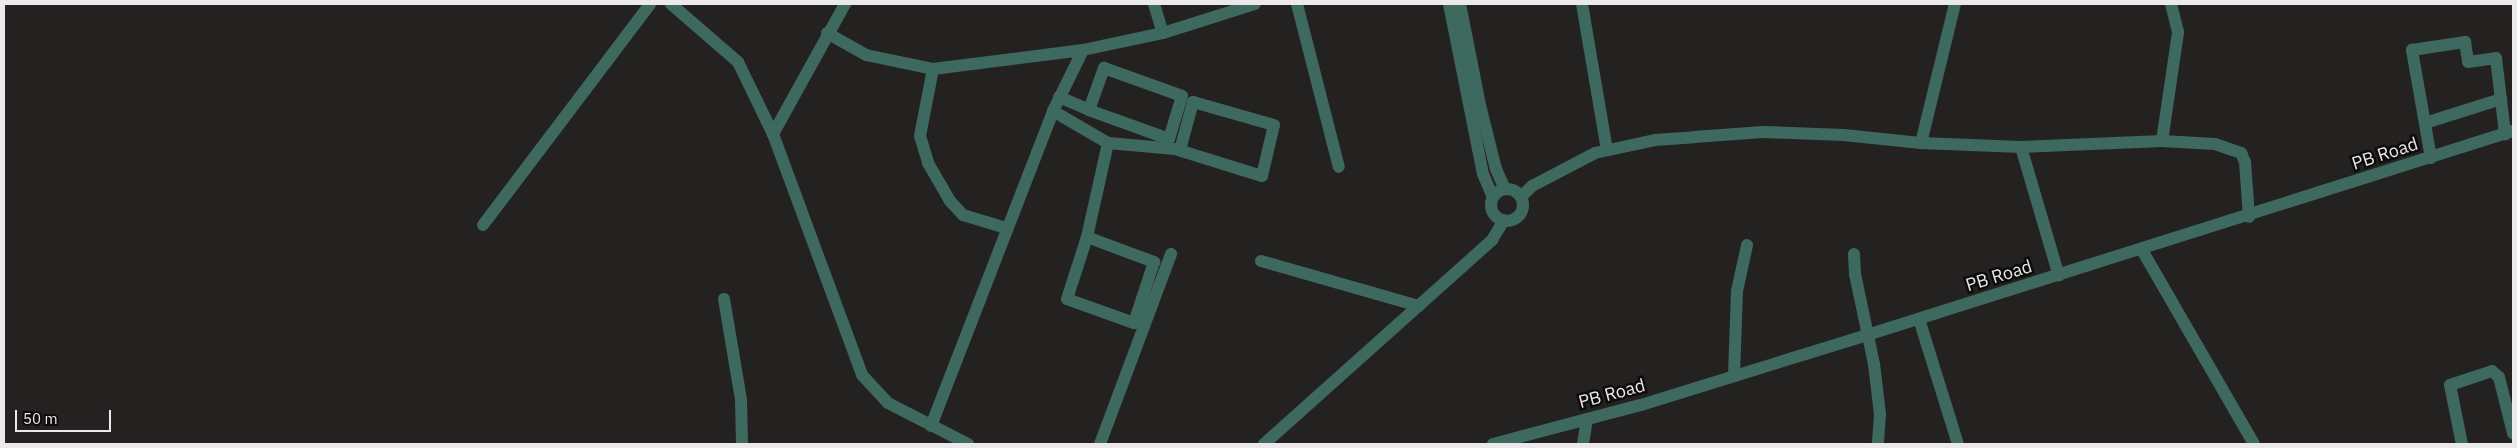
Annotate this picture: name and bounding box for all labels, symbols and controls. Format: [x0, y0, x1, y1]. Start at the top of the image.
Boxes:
street label: PB Road [2349, 133, 2421, 175]
street label: PB Road [1963, 256, 2035, 296]
street label: PB Road [1576, 375, 1648, 413]
scale bar [18, 400, 114, 432]
text: 50 m [23, 409, 58, 428]

